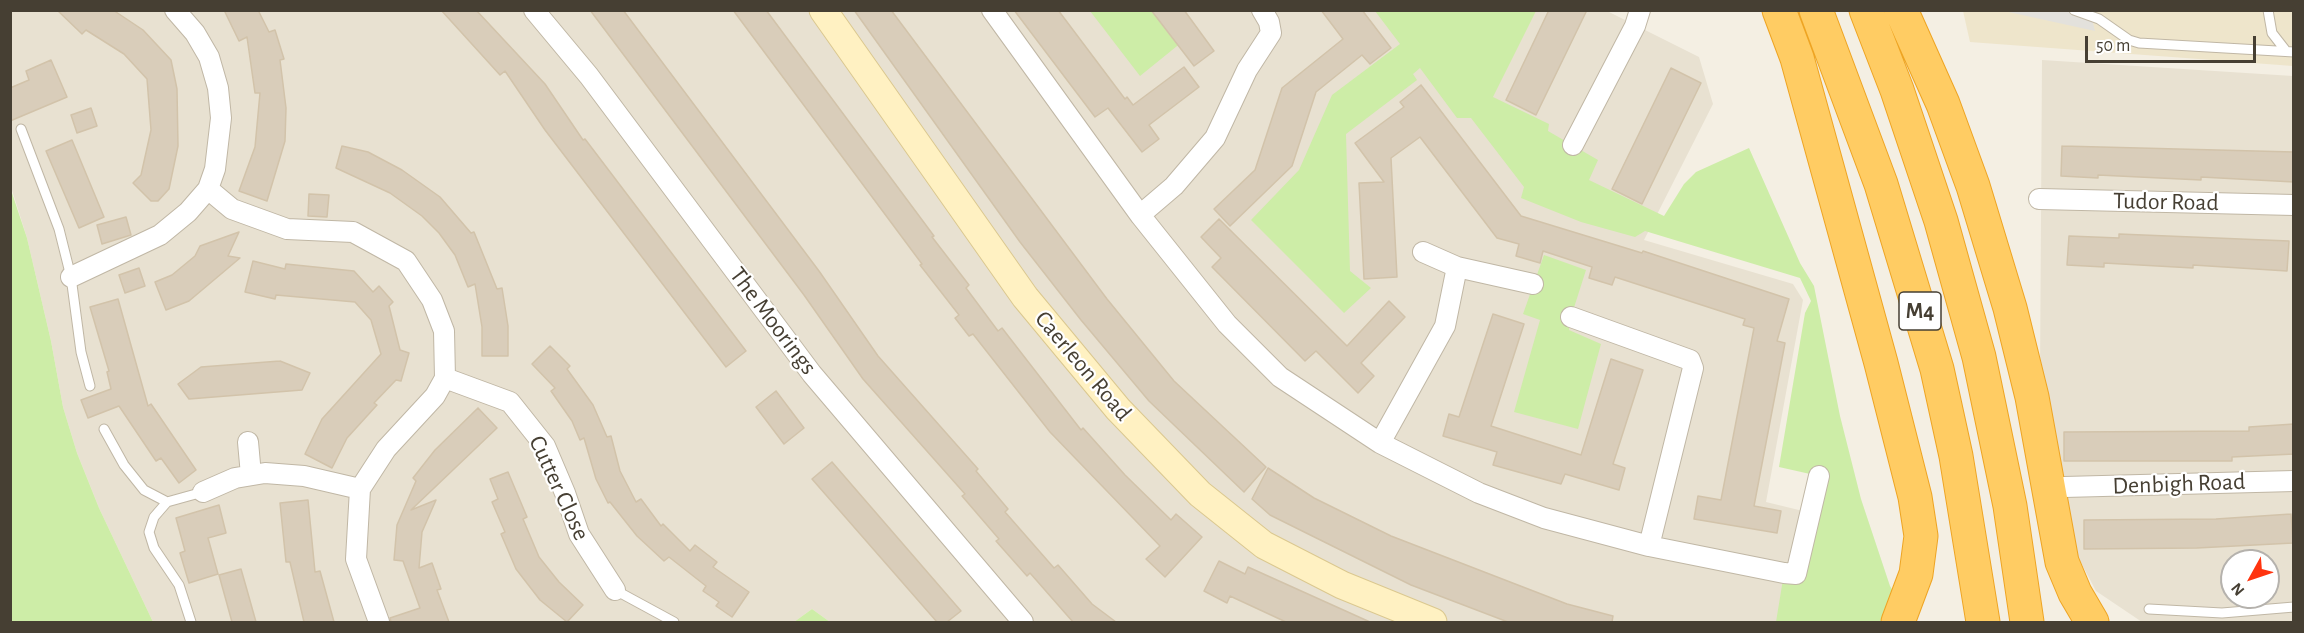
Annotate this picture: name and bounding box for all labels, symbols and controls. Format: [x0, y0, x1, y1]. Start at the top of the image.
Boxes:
scale bar [2088, 24, 2259, 62]
text: 50 m [2096, 37, 2130, 55]
street label: Tudor Road [2113, 187, 2219, 217]
street label: The Moorings [723, 261, 823, 381]
road number: M4 [1899, 292, 1941, 330]
street label: Caerleon Road [1029, 305, 1137, 427]
street label: Cutter Close [522, 431, 596, 545]
street label: Denbigh Road [2112, 467, 2246, 501]
north arrow [2220, 549, 2280, 609]
text: N [2228, 580, 2247, 599]

